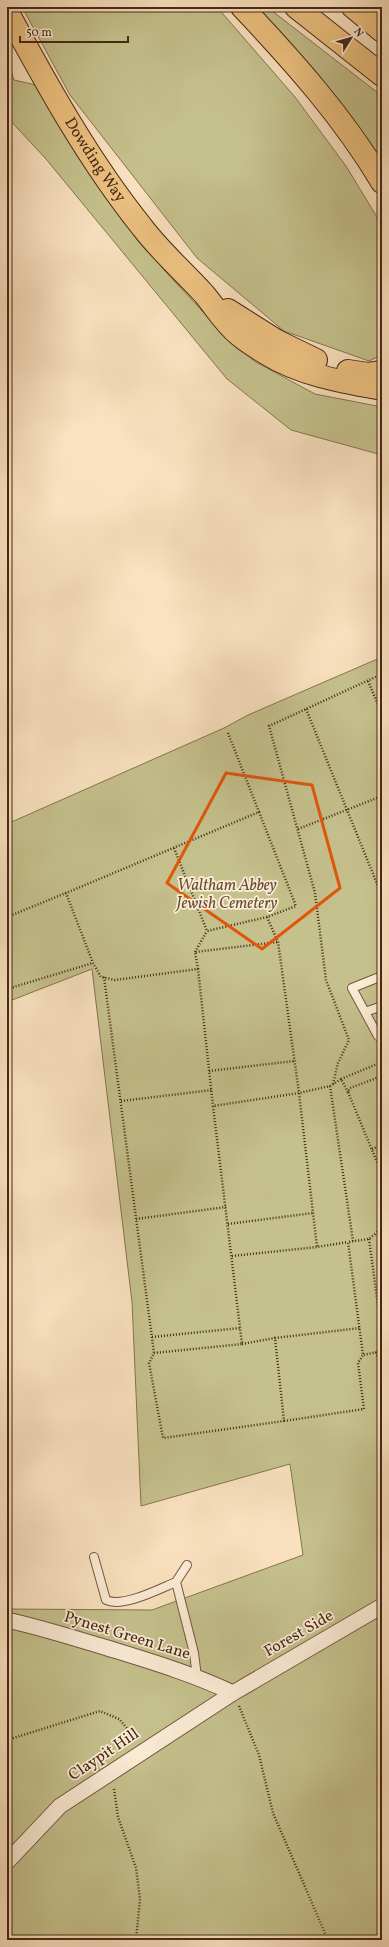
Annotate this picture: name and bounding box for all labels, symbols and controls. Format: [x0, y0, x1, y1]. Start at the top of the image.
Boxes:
scale bar [20, 18, 128, 44]
north arrow [331, 18, 371, 58]
text: 50 m [26, 25, 52, 41]
text: N [349, 25, 366, 41]
street label: Dowding Way [59, 113, 131, 207]
park label: Waltham Abbey Jewish Cemetery [175, 875, 277, 915]
street label: Forest Side [260, 1605, 338, 1663]
street label: Pynest Green Lane [61, 1606, 193, 1666]
street label: Claypit Hill [64, 1723, 144, 1787]

